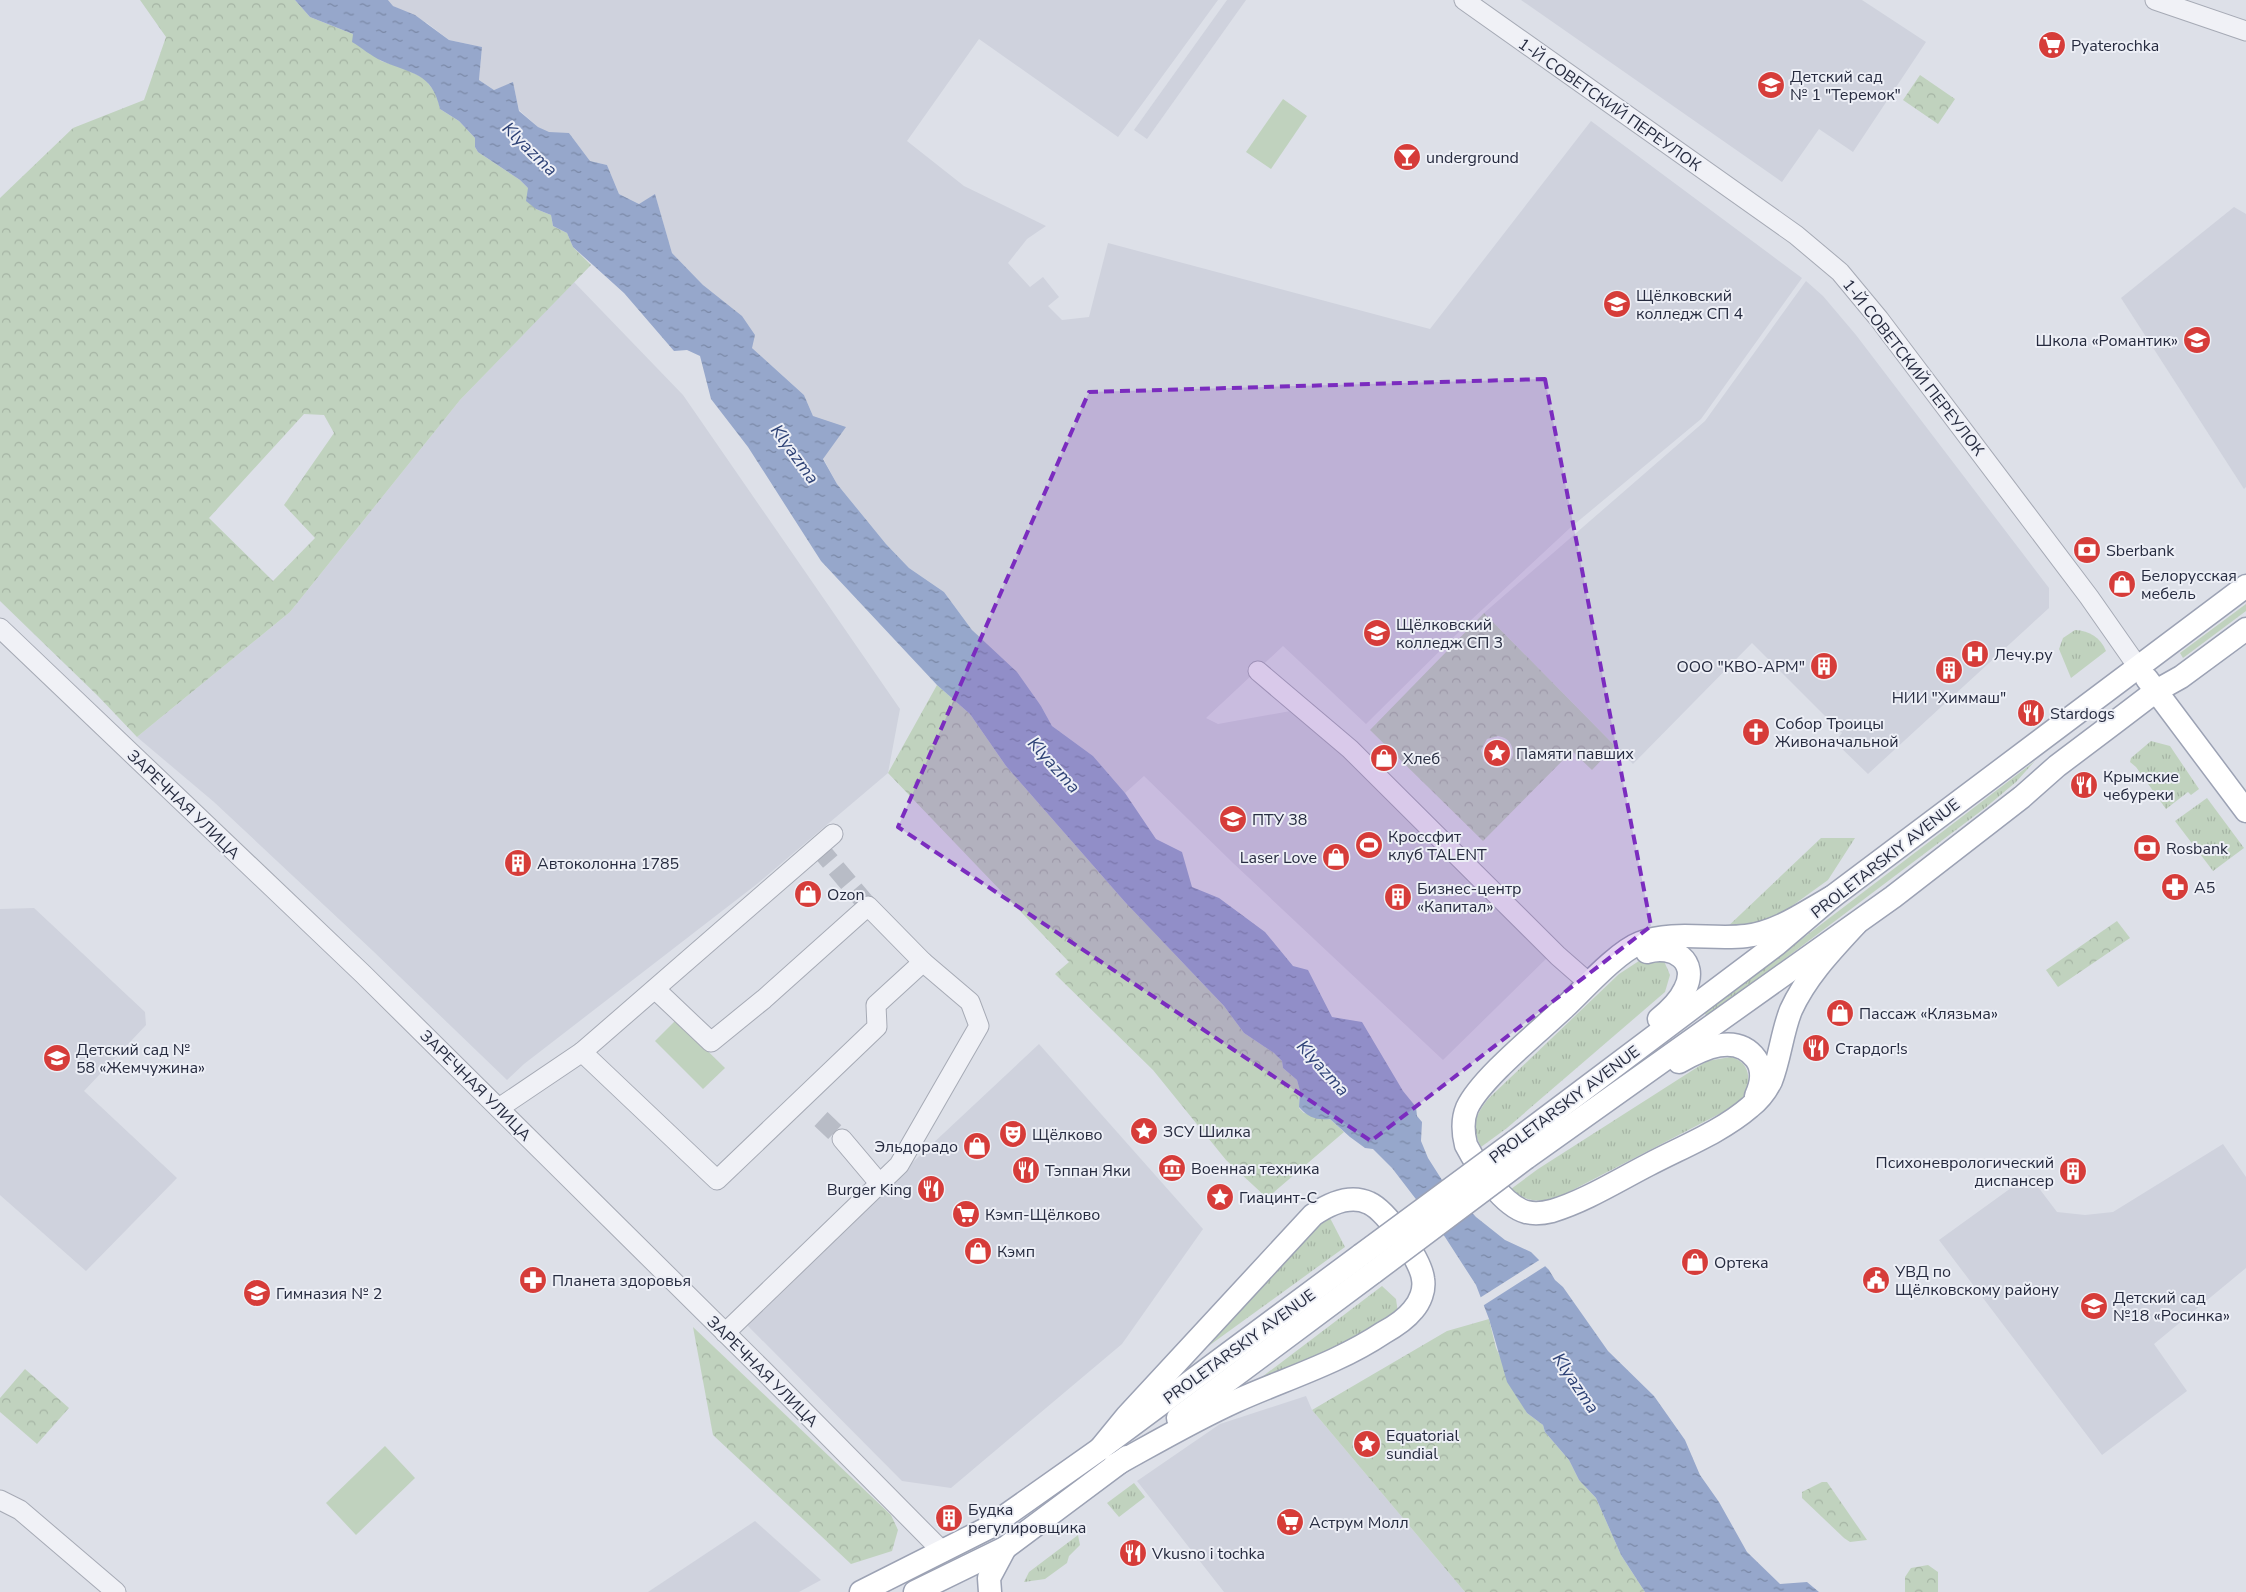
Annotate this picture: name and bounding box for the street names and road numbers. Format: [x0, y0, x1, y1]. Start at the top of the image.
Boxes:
street label: 1-Й СОВЕТСКИЙ ПЕРЕУЛОК [1514, 33, 1706, 177]
street label: 1-Й СОВЕТСКИЙ ПЕРЕУЛОК [1837, 275, 1990, 461]
street label: ЗАРЕЧНАЯ УЛИЦА [122, 745, 245, 865]
street label: PROLETARSKIY AVENUE [1807, 794, 1965, 924]
street label: ЗАРЕЧНАЯ УЛИЦА [415, 1025, 536, 1146]
street label: PROLETARSKIY AVENUE [1485, 1041, 1644, 1169]
street label: PROLETARSKIY AVENUE [1159, 1284, 1320, 1410]
street label: ЗАРЕЧНАЯ УЛИЦА [702, 1311, 823, 1432]

